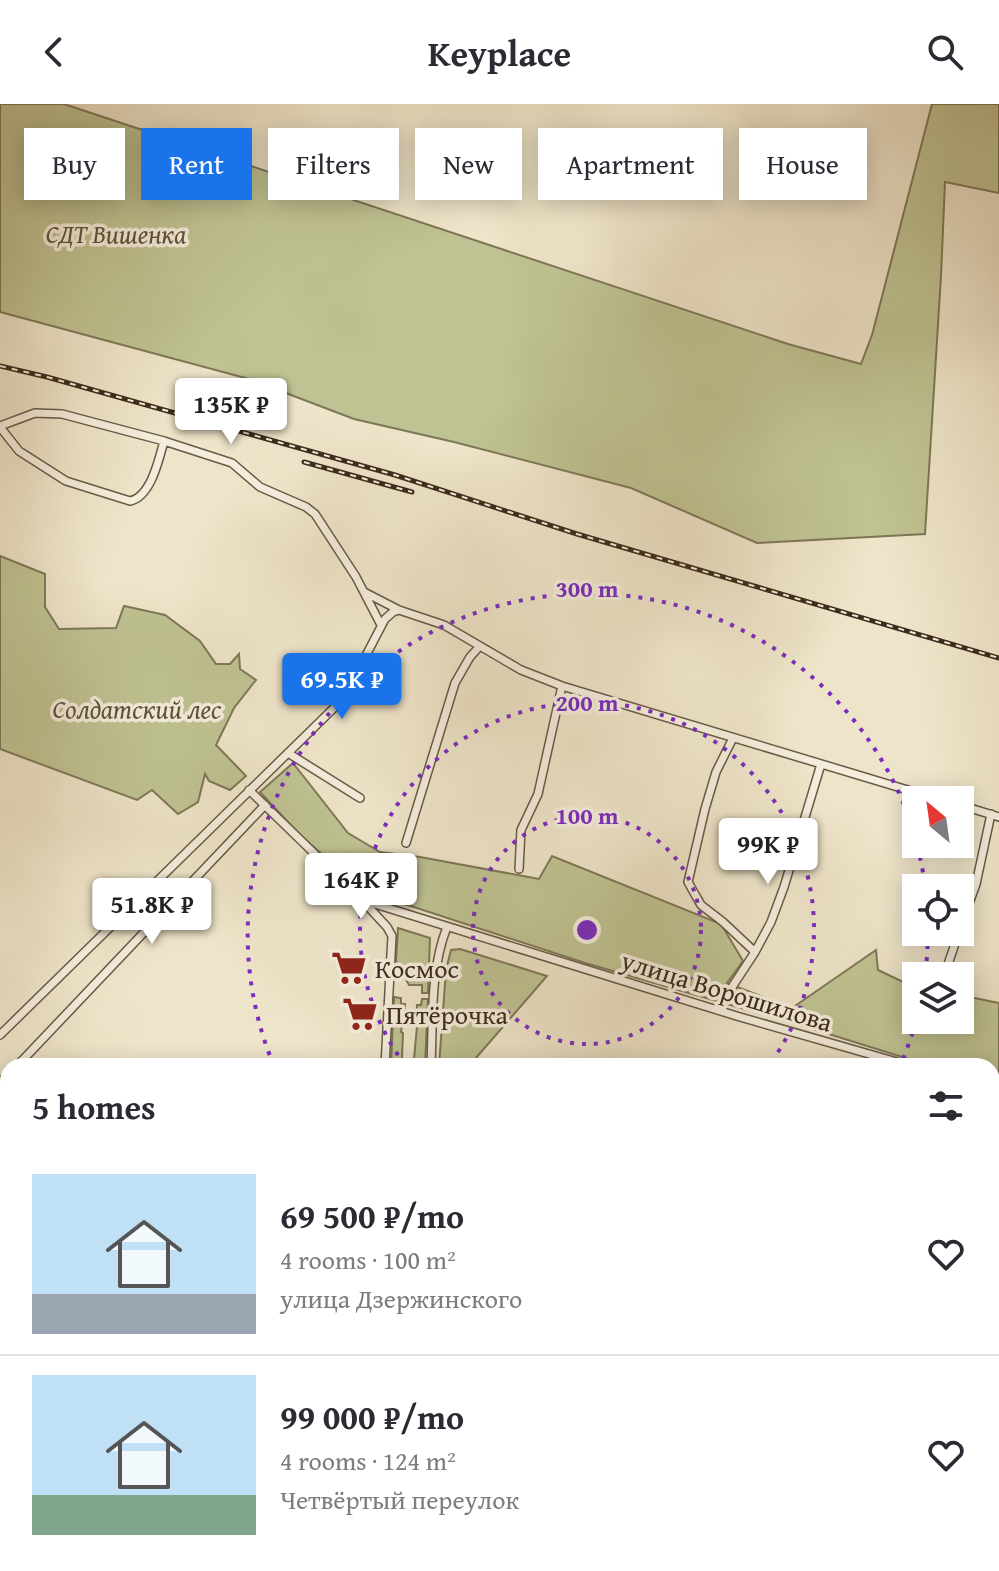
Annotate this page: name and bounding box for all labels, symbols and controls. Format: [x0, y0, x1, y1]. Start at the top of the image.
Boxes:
text: Keyplace [428, 26, 571, 79]
icon: back [32, 30, 76, 74]
icon: search [923, 30, 967, 74]
chip: Buy [24, 128, 125, 200]
chip: Rent [141, 128, 252, 200]
chip: Filters [268, 128, 399, 200]
chip: New [415, 128, 522, 200]
chip: Apartment [538, 128, 723, 200]
chip: House [739, 128, 867, 200]
park label: СДТ Вишенка [46, 214, 186, 253]
pin: 135K ₽ [166, 378, 296, 446]
text: 135K ₽ [193, 384, 269, 423]
text: 300 m [555, 571, 619, 606]
pin: 69.5K ₽ [268, 653, 416, 721]
text: 69.5K ₽ [300, 659, 384, 698]
text: 200 m [555, 685, 619, 720]
park label: Солдатский лес [53, 689, 222, 728]
north arrow [902, 786, 974, 858]
map controls [902, 786, 974, 1034]
text: 100 m [555, 798, 619, 833]
pin: 99K ₽ [712, 818, 824, 886]
text: 99K ₽ [737, 824, 799, 863]
pin: 164K ₽ [296, 853, 426, 921]
text: 164K ₽ [323, 859, 399, 898]
button: locate [902, 874, 974, 946]
pin: 51.8K ₽ [78, 878, 226, 946]
text: 51.8K ₽ [110, 884, 194, 923]
centre of rings [573, 916, 601, 944]
street label: улица Ворошилова [616, 940, 838, 1042]
supermarket icon: Космос [330, 949, 368, 987]
place label: Космос [375, 949, 459, 988]
button: layers [902, 962, 974, 1034]
supermarket icon: Пятёрочка [341, 995, 379, 1033]
place label: Пятёрочка [386, 995, 508, 1034]
text: 5 homes [32, 1082, 156, 1131]
icon: filters [924, 1084, 968, 1128]
text: 69 500 ₽/mo [280, 1191, 464, 1240]
icon: home [96, 1206, 192, 1302]
icon: heart [924, 1232, 968, 1276]
text: 4 rooms · 100 m² [280, 1240, 456, 1279]
text: улица Дзержинского [280, 1279, 522, 1318]
text: 99 000 ₽/mo [280, 1392, 464, 1441]
icon: home [96, 1407, 192, 1503]
icon: heart [924, 1433, 968, 1477]
text: 4 rooms · 124 m² [280, 1441, 456, 1480]
text: Четвёртый переулок [280, 1480, 519, 1519]

